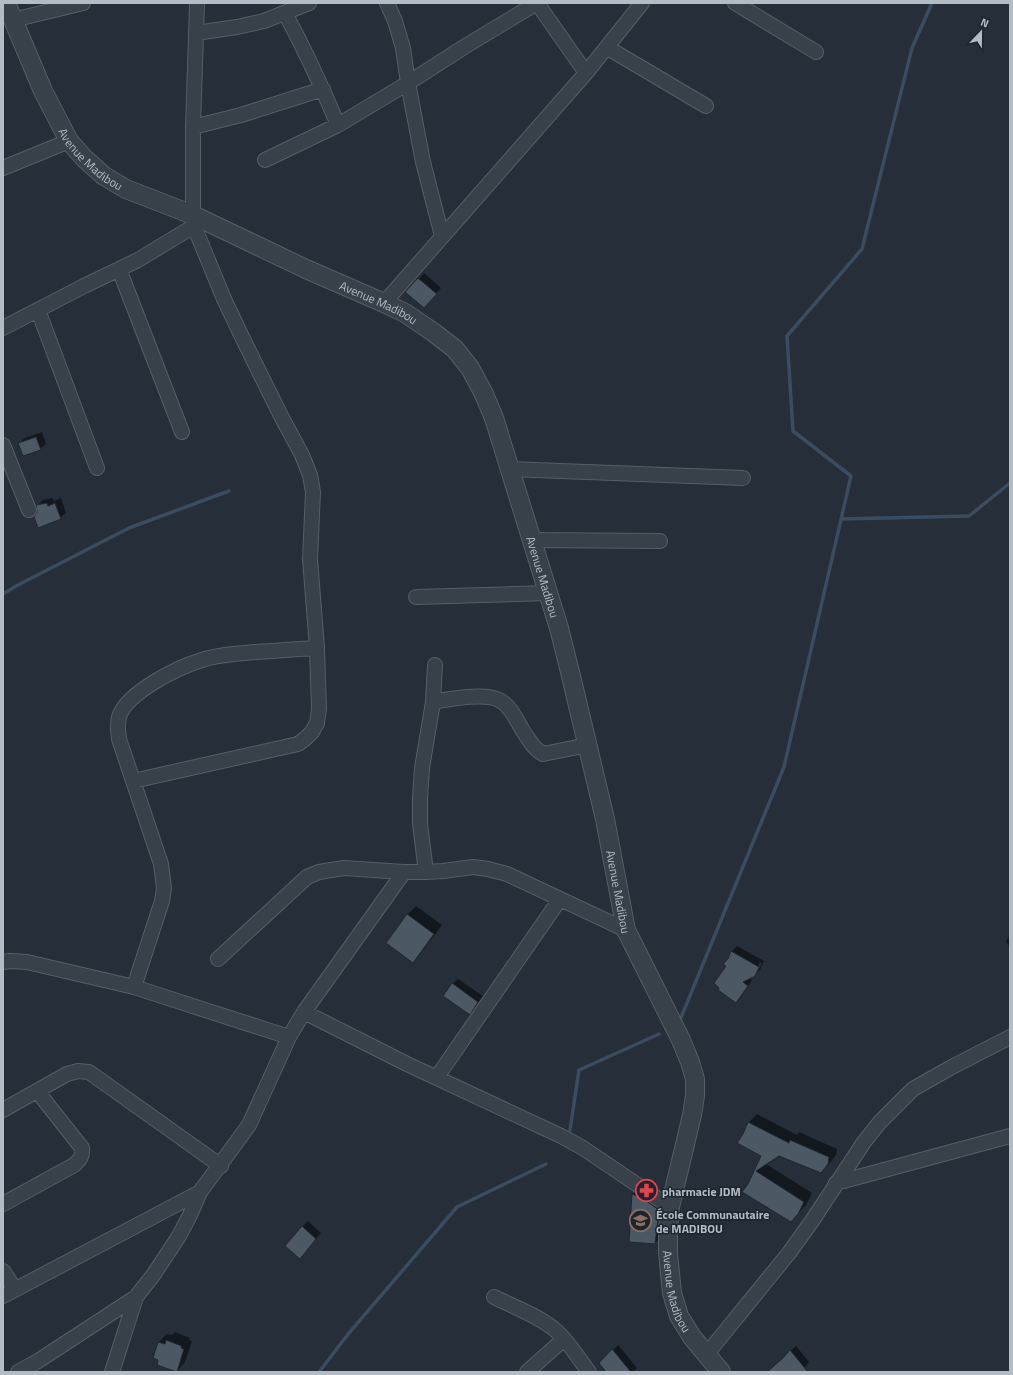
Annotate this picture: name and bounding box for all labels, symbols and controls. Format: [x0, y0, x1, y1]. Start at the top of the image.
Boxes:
north arrow [961, 12, 1001, 52]
text: N [978, 14, 991, 32]
street label: Avenue Madibou [54, 124, 127, 195]
street label: Avenue Madibou [337, 275, 422, 329]
street label: Avenue Madibou [522, 534, 565, 620]
street label: Avenue Madibou [602, 848, 636, 935]
pharmacy icon: pharmacie JDM [633, 1178, 659, 1204]
place label: pharmacie JDM [662, 1182, 741, 1201]
place label: École Communautaire de MADIBOU [656, 1205, 769, 1238]
school or university icon: École Communautaire de MADIBOU [627, 1208, 653, 1234]
street label: Avenue Madibou [658, 1249, 696, 1336]

